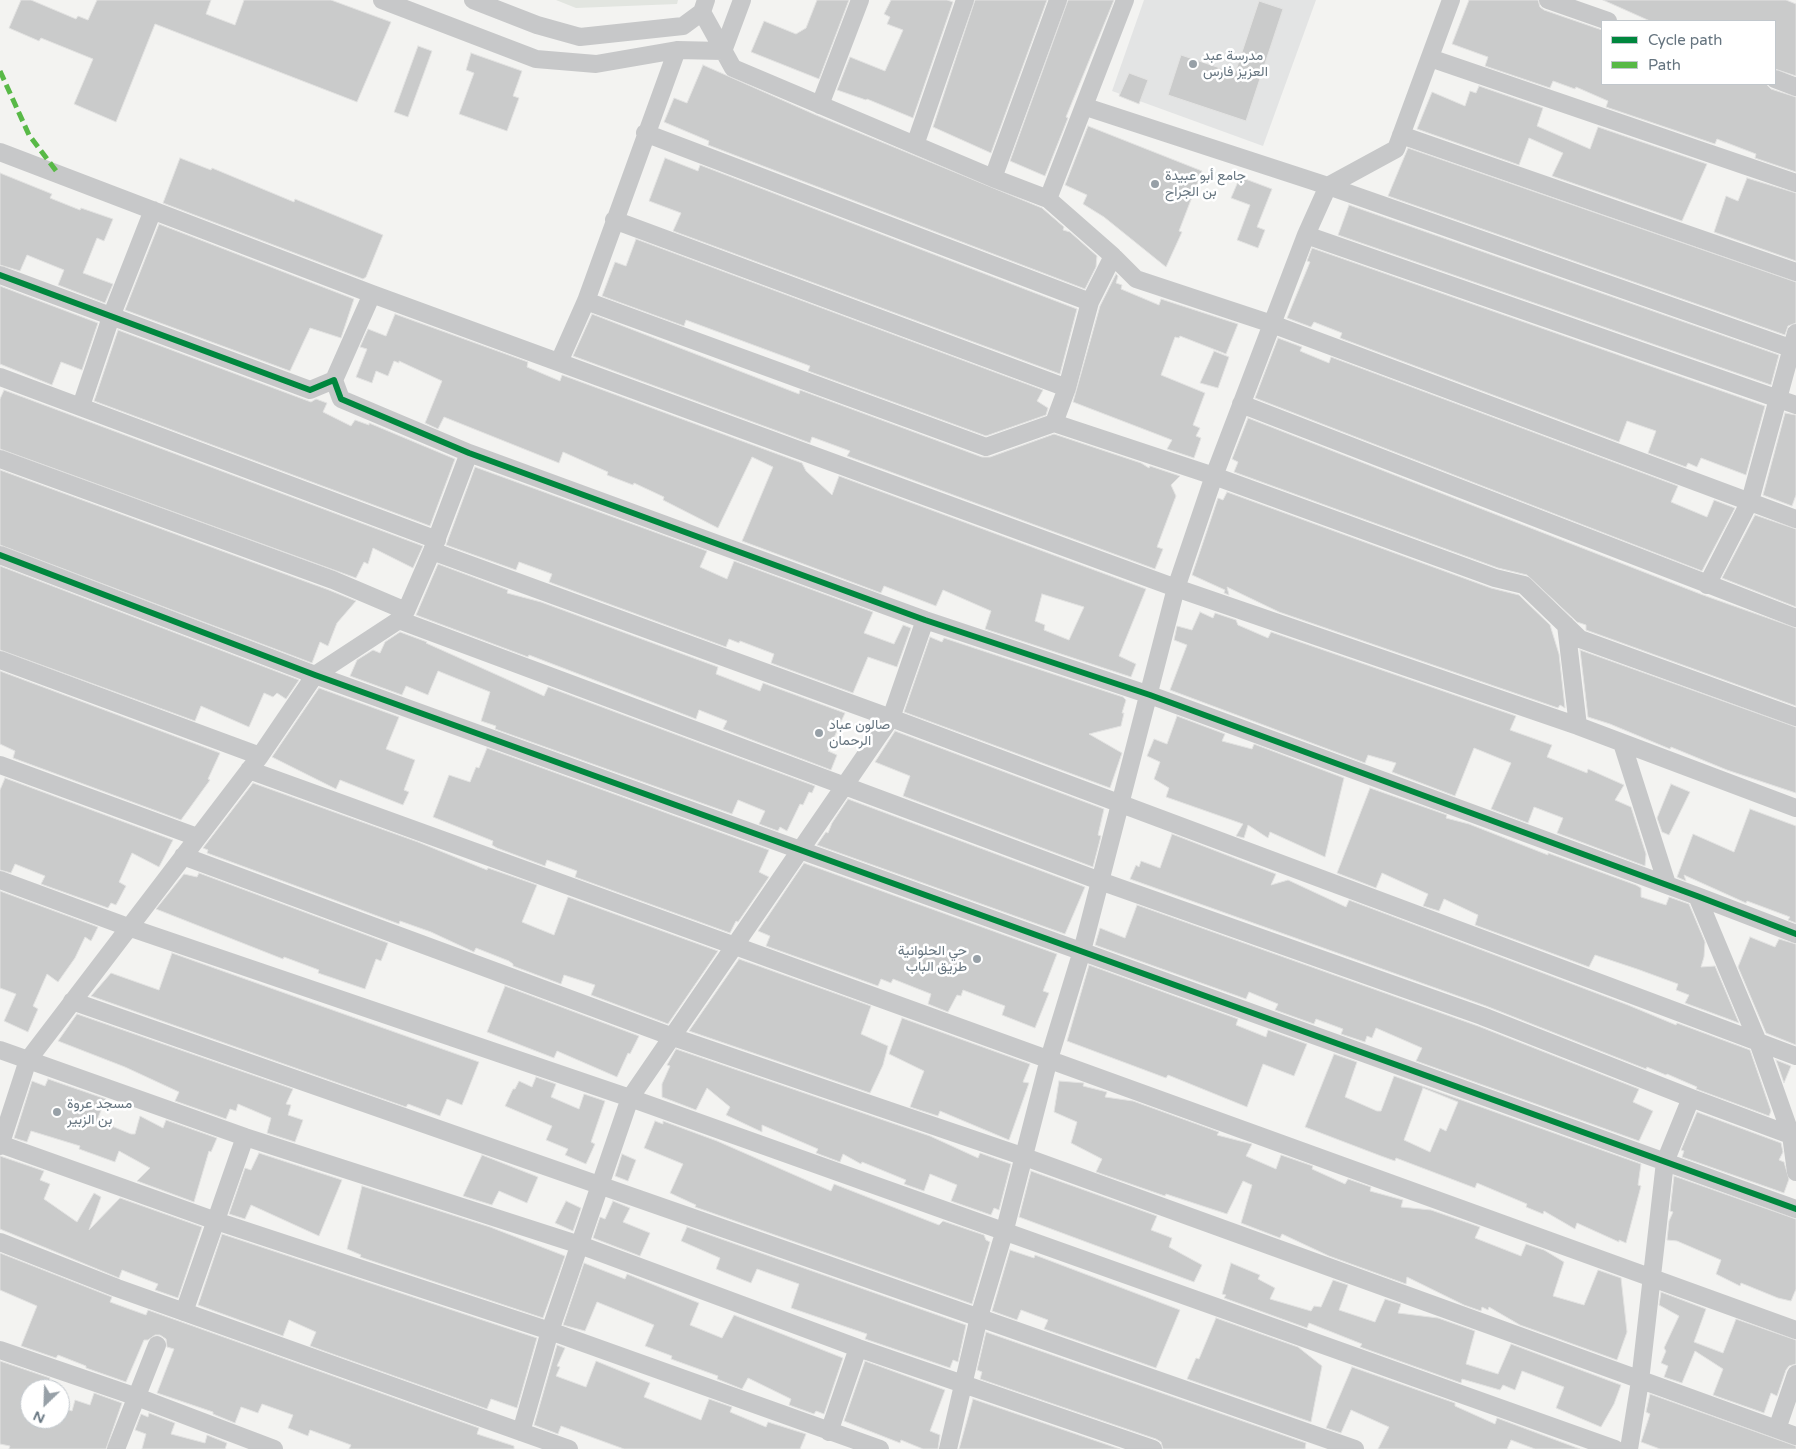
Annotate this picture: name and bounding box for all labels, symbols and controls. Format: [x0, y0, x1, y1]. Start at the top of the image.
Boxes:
legend [1601, 20, 1776, 85]
text: Cycle path [1648, 31, 1722, 49]
place label: مدرسة عبد العزيز فارس [1203, 48, 1268, 80]
text: Path [1648, 56, 1681, 74]
marker: مدرسة عبد العزيز فارس [1187, 58, 1199, 70]
place label: جامع أبو عبيدة بن الجراح [1165, 168, 1246, 200]
marker: جامع أبو عبيدة بن الجراح [1149, 178, 1161, 190]
place label: صالون عباد الرحمان [829, 717, 890, 750]
marker: صالون عباد الرحمان [813, 727, 825, 739]
place label: حي الحلوانية طريق الباب [898, 943, 967, 976]
marker: حي الحلوانية طريق الباب [971, 953, 983, 965]
place label: مسجد عروة بن الزبير [67, 1096, 132, 1128]
marker: مسجد عروة بن الزبير [51, 1106, 63, 1118]
north arrow [20, 1379, 70, 1429]
text: N [31, 1407, 48, 1427]

